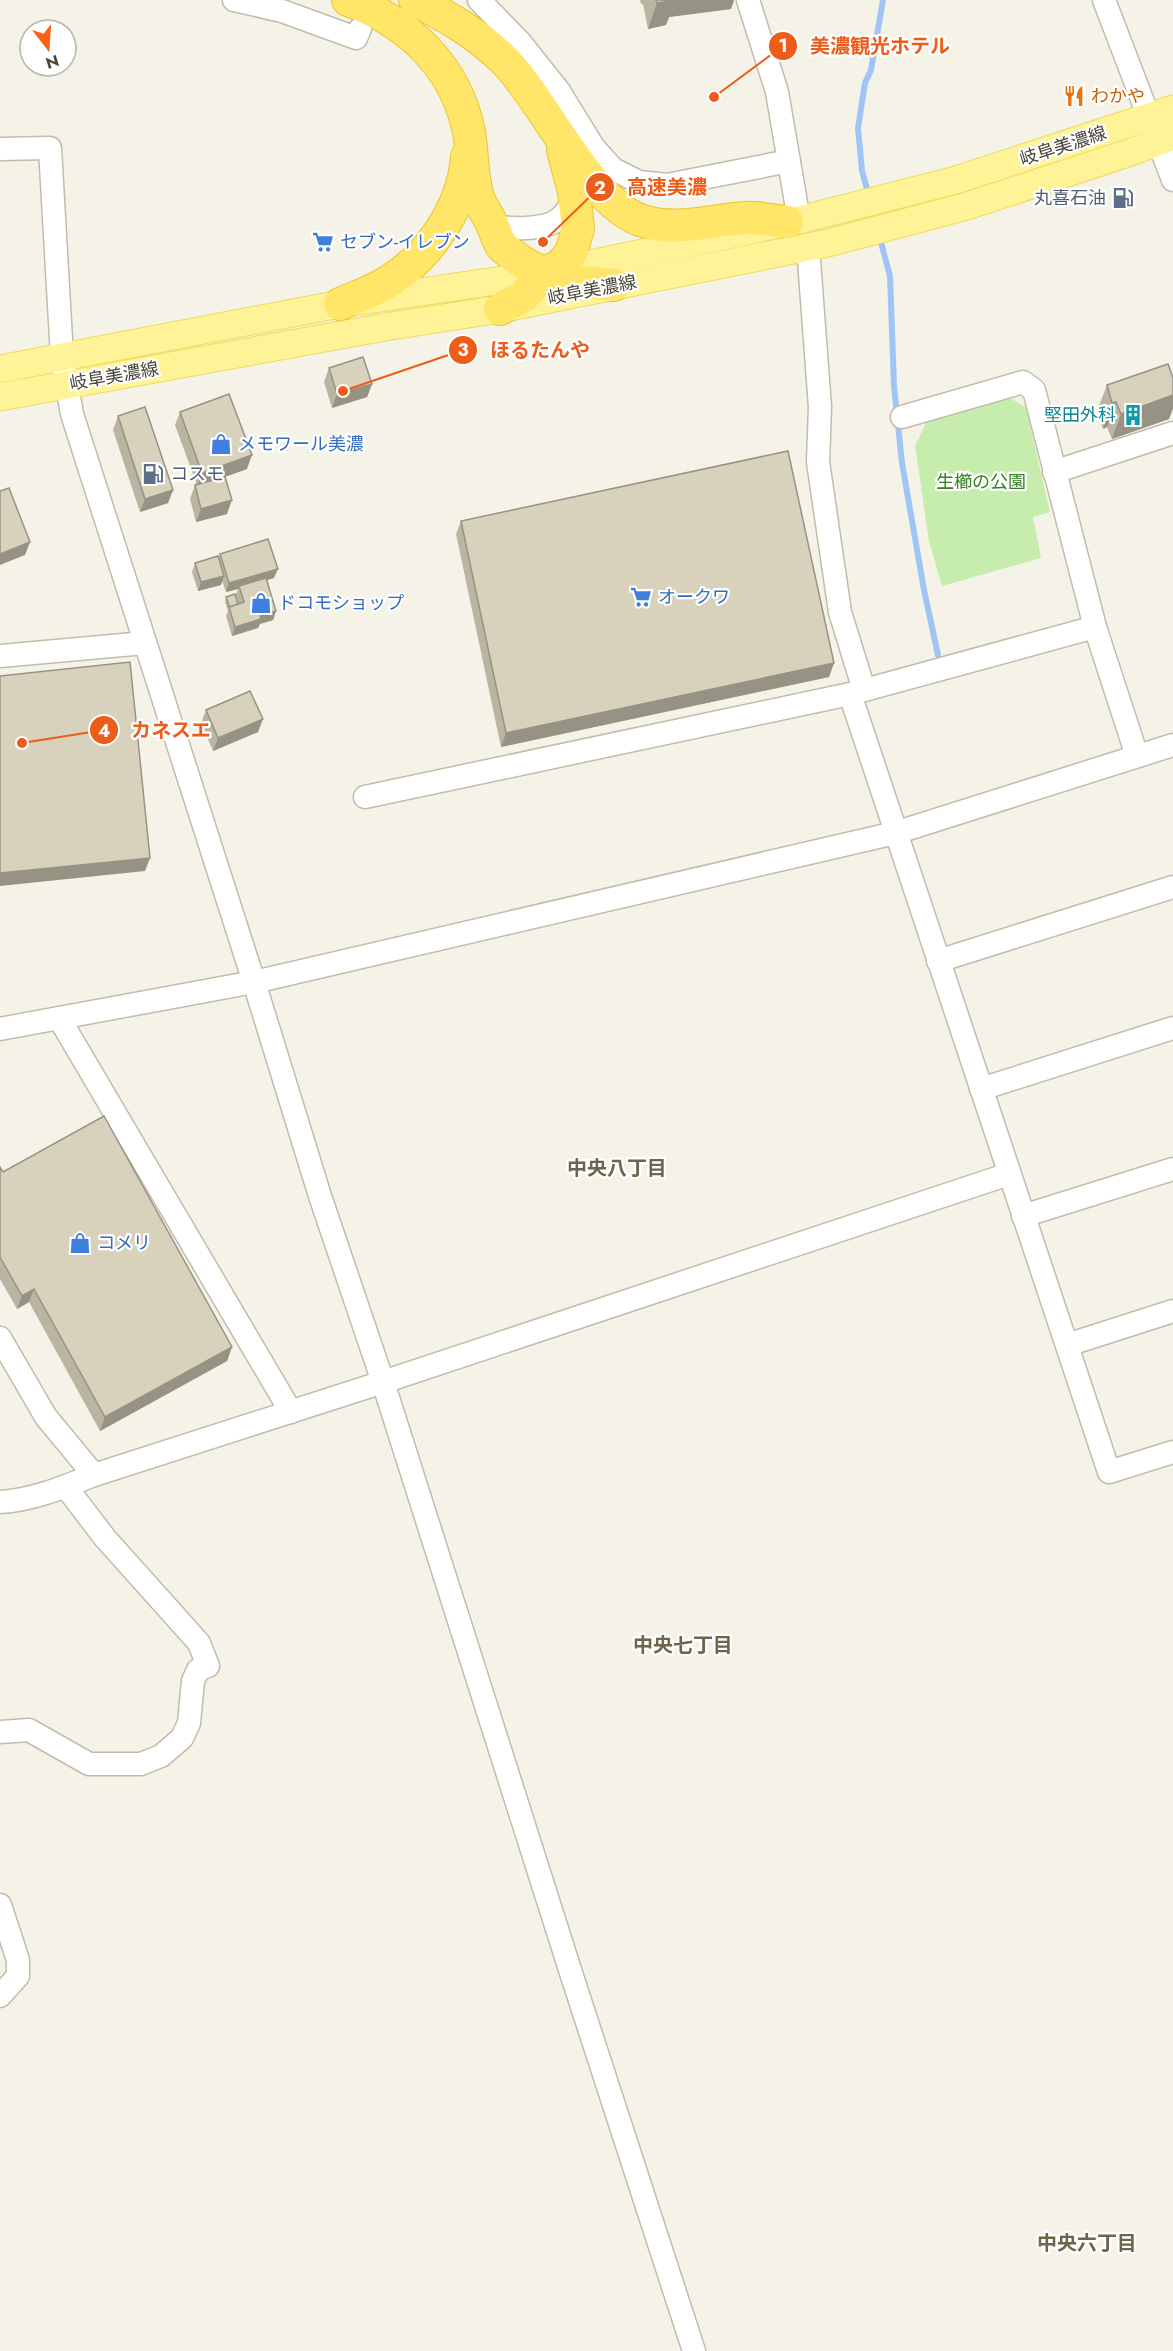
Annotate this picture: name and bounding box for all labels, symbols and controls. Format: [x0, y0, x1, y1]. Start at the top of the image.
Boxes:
north arrow [18, 18, 78, 78]
callout: 美濃観光ホテル [768, 27, 962, 65]
text: 美濃観光ホテル [810, 32, 950, 61]
text: 1 [778, 33, 788, 59]
text: N [43, 49, 62, 75]
place label: わかや [1091, 83, 1145, 109]
restaurant icon: わかや [1062, 84, 1086, 108]
street label: 岐阜美濃線 [1016, 120, 1110, 172]
callout: 高速美濃 [585, 168, 719, 206]
text: 高速美濃 [627, 173, 707, 202]
text: 2 [594, 175, 606, 201]
place label: 丸喜石油 [1034, 185, 1106, 211]
fuel station icon: 丸喜石油 [1111, 186, 1135, 210]
place label: セブン-イレブン [340, 229, 470, 255]
supermarket icon: セブン-イレブン [311, 230, 335, 254]
street label: 岐阜美濃線 [545, 269, 639, 311]
callout: ほるたんや [448, 331, 602, 369]
text: ほるたんや [490, 336, 590, 365]
text: 3 [457, 337, 469, 363]
street label: 岐阜美濃線 [67, 355, 161, 397]
place label: 堅田外科 [1044, 402, 1116, 428]
building icon: 堅田外科 [1121, 403, 1145, 427]
place label: メモワール美濃 [238, 431, 364, 457]
shop icon: メモワール美濃 [209, 432, 233, 456]
place label: コスモ [170, 461, 224, 487]
fuel station icon: コスモ [141, 462, 165, 486]
park label: 生櫛の公園 [936, 469, 1026, 495]
place label: オークワ [658, 584, 730, 610]
supermarket icon: オークワ [629, 585, 653, 609]
place label: ドコモショップ [278, 590, 404, 616]
shop icon: ドコモショップ [249, 591, 273, 615]
callout: カネスエ [89, 711, 223, 749]
text: カネスエ [131, 716, 211, 745]
text: 4 [98, 718, 110, 744]
district label: 中央八丁目 [567, 1154, 667, 1183]
place label: コメリ [97, 1230, 151, 1256]
shop icon: コメリ [68, 1231, 92, 1255]
district label: 中央七丁目 [633, 1631, 733, 1660]
district label: 中央六丁目 [1037, 2229, 1137, 2258]

